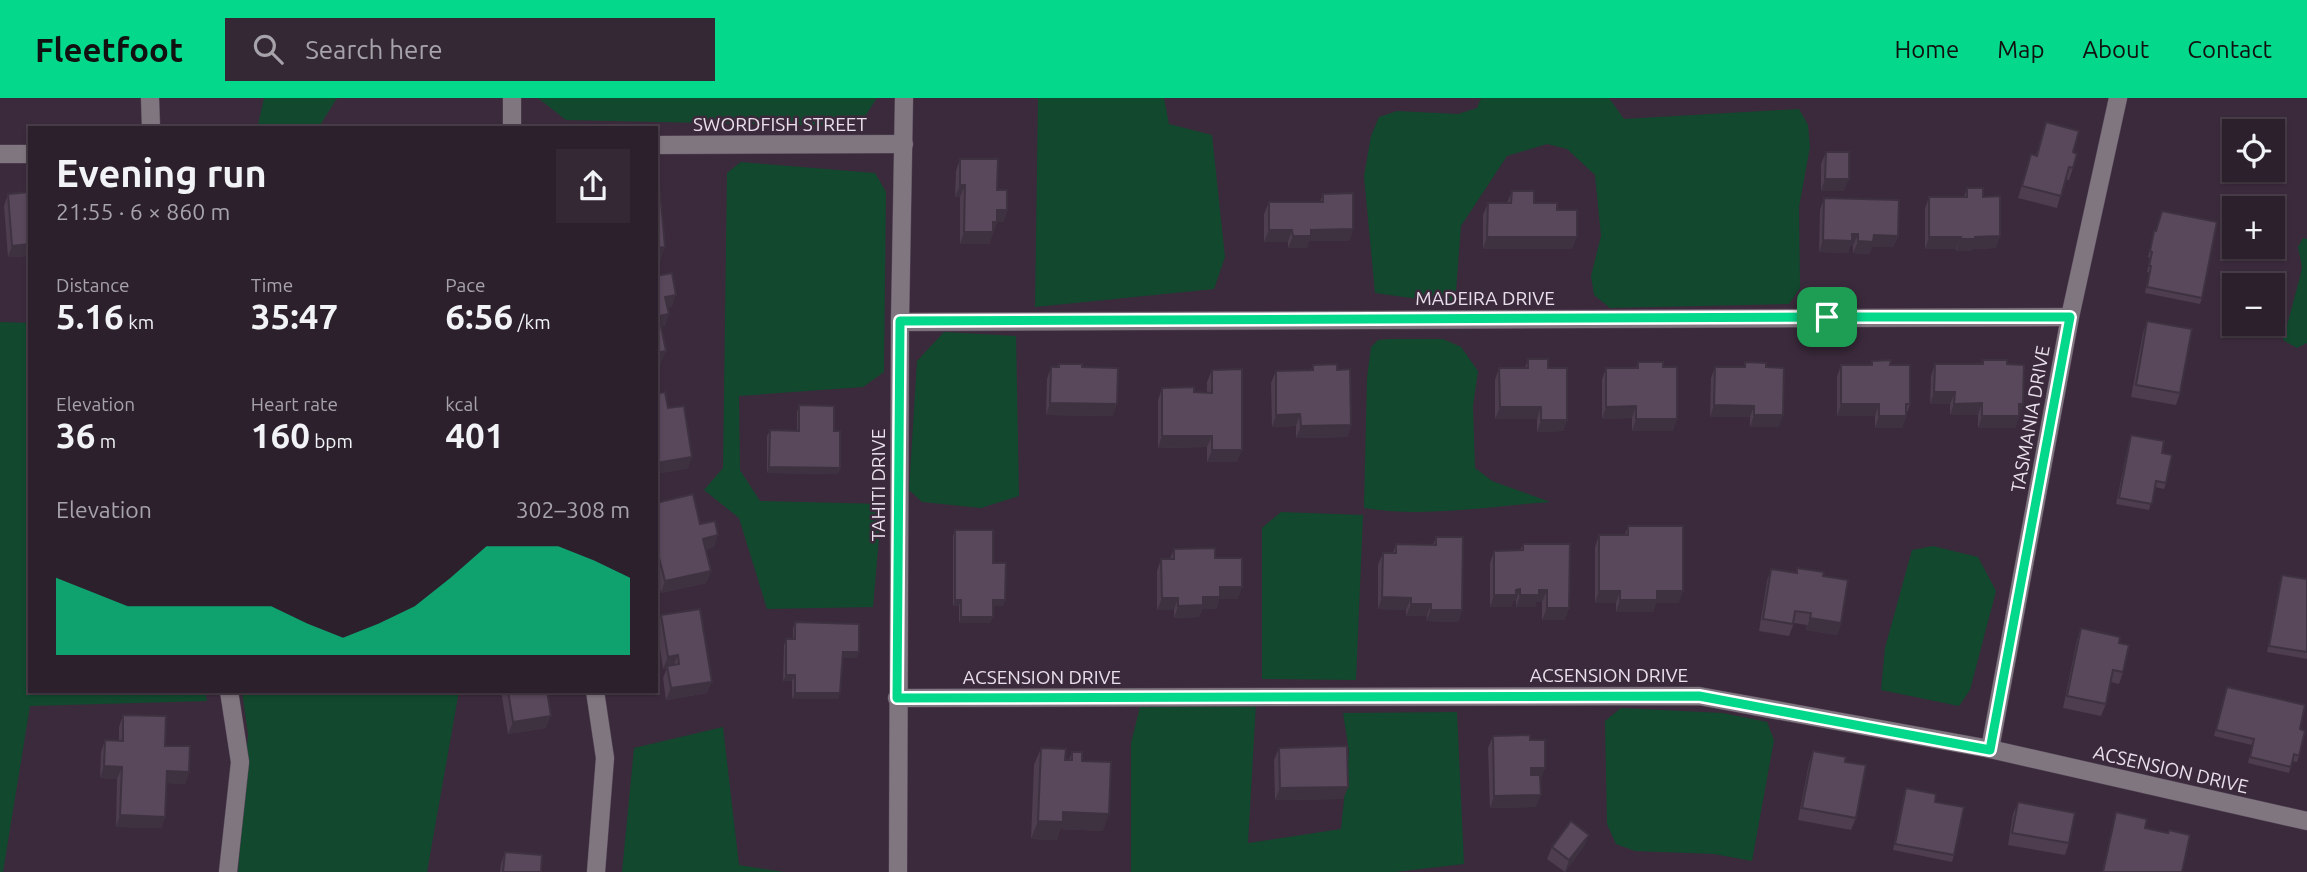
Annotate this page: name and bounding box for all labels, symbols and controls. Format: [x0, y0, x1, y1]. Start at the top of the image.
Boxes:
search box [225, 18, 715, 81]
icon: search [249, 30, 287, 68]
text: Fleetfoot [35, 31, 183, 68]
text: Search here [305, 35, 443, 64]
text: Home [1894, 36, 1959, 63]
text: Map [1997, 36, 2044, 63]
text: About [2082, 36, 2149, 63]
text: Contact [2187, 36, 2272, 63]
street label: SWORDFISH STREET [693, 113, 867, 135]
map controls [2222, 119, 2285, 336]
button: locate [2222, 119, 2285, 182]
button: share [556, 149, 630, 223]
text: Evening run [56, 152, 267, 194]
button: + [2222, 196, 2285, 259]
text: 21:55 · 6 × 860 m [56, 199, 230, 224]
button: − [2222, 273, 2285, 336]
text: Distance [56, 274, 130, 296]
text: Time [251, 274, 293, 296]
text: Pace [445, 274, 486, 296]
street label: MADEIRA DRIVE [1415, 287, 1555, 309]
pin [1797, 287, 1857, 347]
text: 5.16 [56, 296, 124, 336]
text: 35:47 [251, 296, 338, 336]
text: 6:56 [445, 296, 513, 336]
icon: arrive [1808, 298, 1846, 336]
text: km [124, 311, 154, 333]
text: /km [513, 311, 551, 333]
street label: TASMANIA DRIVE [2006, 344, 2054, 494]
text: Elevation [56, 393, 135, 415]
text: Heart rate [251, 393, 338, 415]
text: kcal [445, 393, 478, 415]
text: 36 [56, 415, 95, 455]
text: 160 [251, 415, 310, 455]
text: 401 [445, 415, 505, 455]
street label: TAHITI DRIVE [867, 429, 889, 541]
text: m [95, 430, 116, 452]
text: bpm [310, 430, 353, 452]
text: Elevation [56, 497, 152, 522]
text: 302–308 m [516, 497, 630, 522]
street label: ACSENSION DRIVE [1530, 664, 1688, 686]
street label: ACSENSION DRIVE [963, 666, 1121, 688]
street label: ACSENSION DRIVE [2091, 740, 2251, 798]

